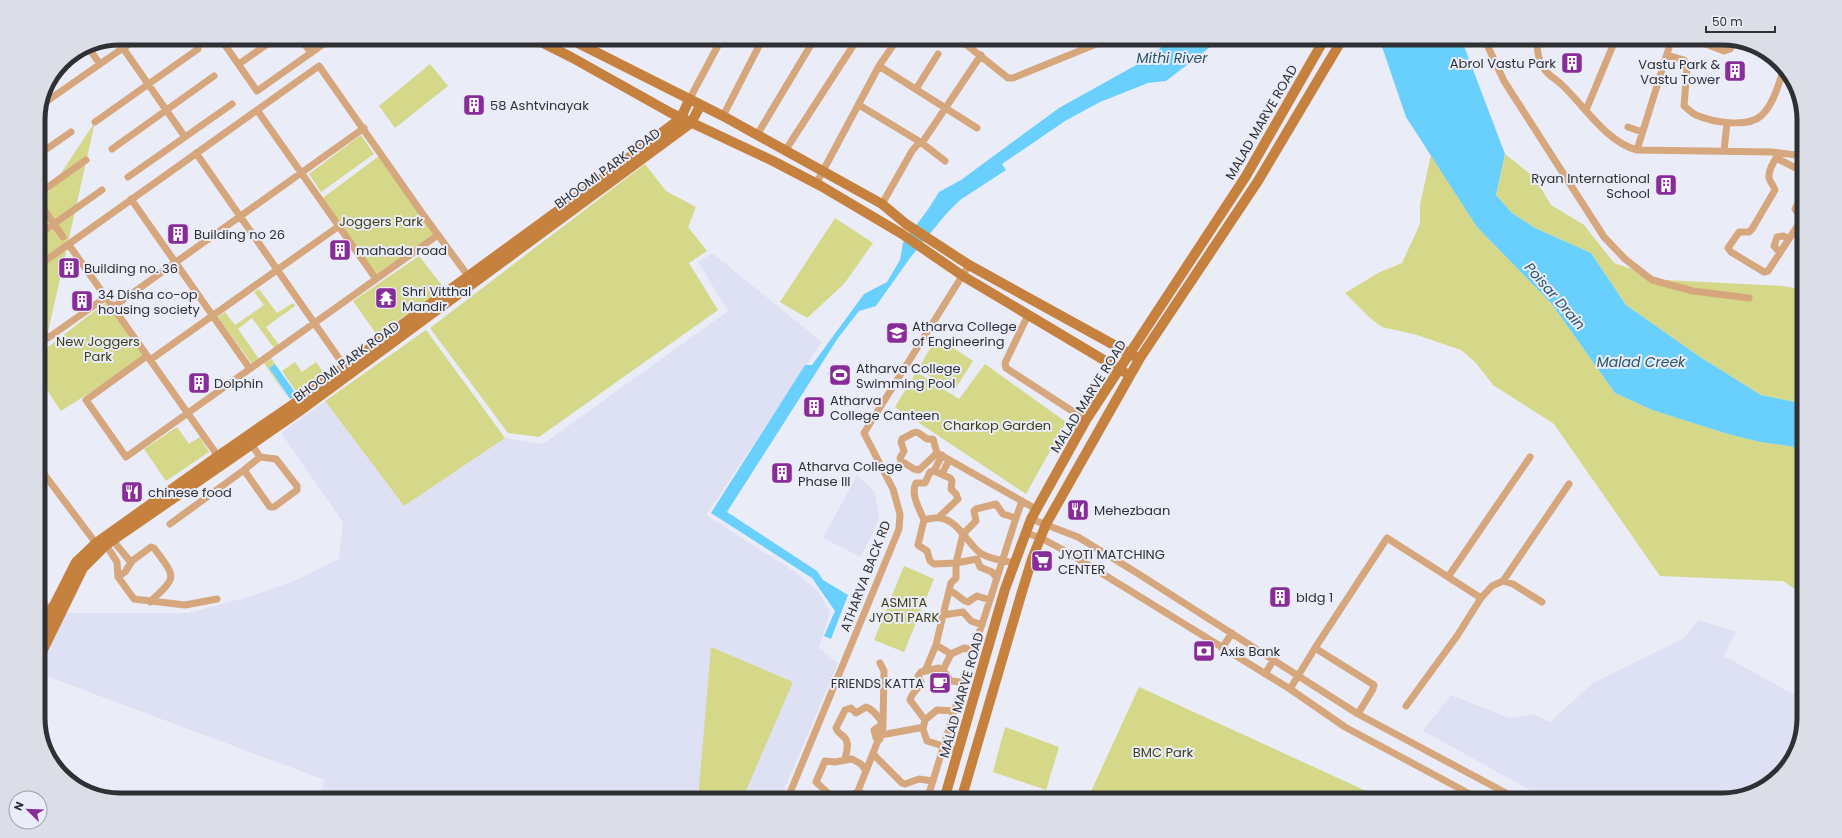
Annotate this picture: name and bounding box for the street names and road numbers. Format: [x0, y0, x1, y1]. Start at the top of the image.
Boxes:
street label: MALAD MARVE ROAD [1221, 61, 1302, 183]
street label: BHOOMI PARK ROAD [550, 123, 664, 213]
street label: BHOOMI PARK ROAD [289, 316, 403, 406]
street label: MALAD MARVE ROAD [1046, 336, 1131, 456]
street label: ATHARVA BACK RD [836, 518, 895, 634]
street label: MALAD MARVE ROAD [934, 630, 989, 760]

